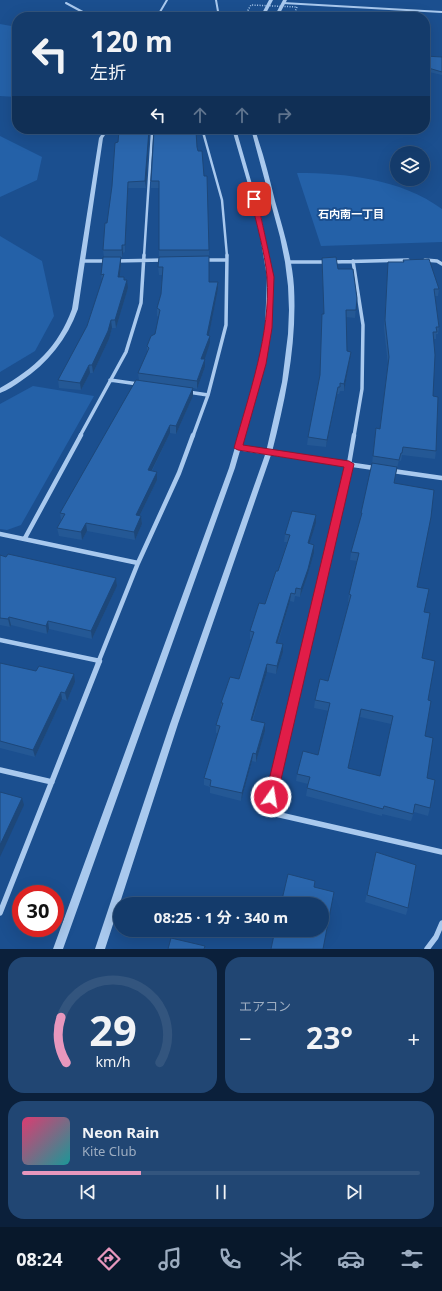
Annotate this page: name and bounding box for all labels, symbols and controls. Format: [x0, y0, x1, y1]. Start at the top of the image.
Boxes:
text: 120 m [90, 22, 173, 60]
icon: left [24, 28, 76, 80]
text: 左折 [90, 60, 126, 84]
icon: left [147, 104, 169, 126]
icon: ahead [189, 104, 211, 126]
icon: ahead [231, 104, 253, 126]
icon: right [273, 104, 295, 126]
map controls [390, 146, 430, 186]
button: layers [390, 146, 430, 186]
pin [237, 182, 271, 216]
icon: arrive [243, 188, 265, 210]
district label: 石内南一丁目 [318, 206, 384, 221]
position arrow [250, 776, 292, 818]
speed limit sign: 30 [12, 885, 64, 937]
text: 08:25 · 1 分 · 340 m [154, 907, 288, 927]
text: エアコン [239, 997, 291, 1015]
text: 29 [89, 1002, 136, 1058]
text: 23° [306, 1017, 353, 1058]
text: − [239, 1023, 252, 1053]
text: + [407, 1023, 420, 1053]
text: km/h [95, 1052, 130, 1071]
text: Neon Rain [82, 1122, 159, 1142]
text: Kite Club [82, 1142, 136, 1160]
icon: previous [77, 1181, 99, 1203]
icon: pause [210, 1181, 232, 1203]
icon: next [343, 1181, 365, 1203]
icon: directions [95, 1245, 123, 1273]
icon: music [156, 1245, 184, 1273]
icon: phone [216, 1245, 244, 1273]
icon: climate [277, 1245, 305, 1273]
icon: car [337, 1245, 365, 1273]
icon: filters [398, 1245, 426, 1273]
text: 08:24 [16, 1247, 63, 1271]

